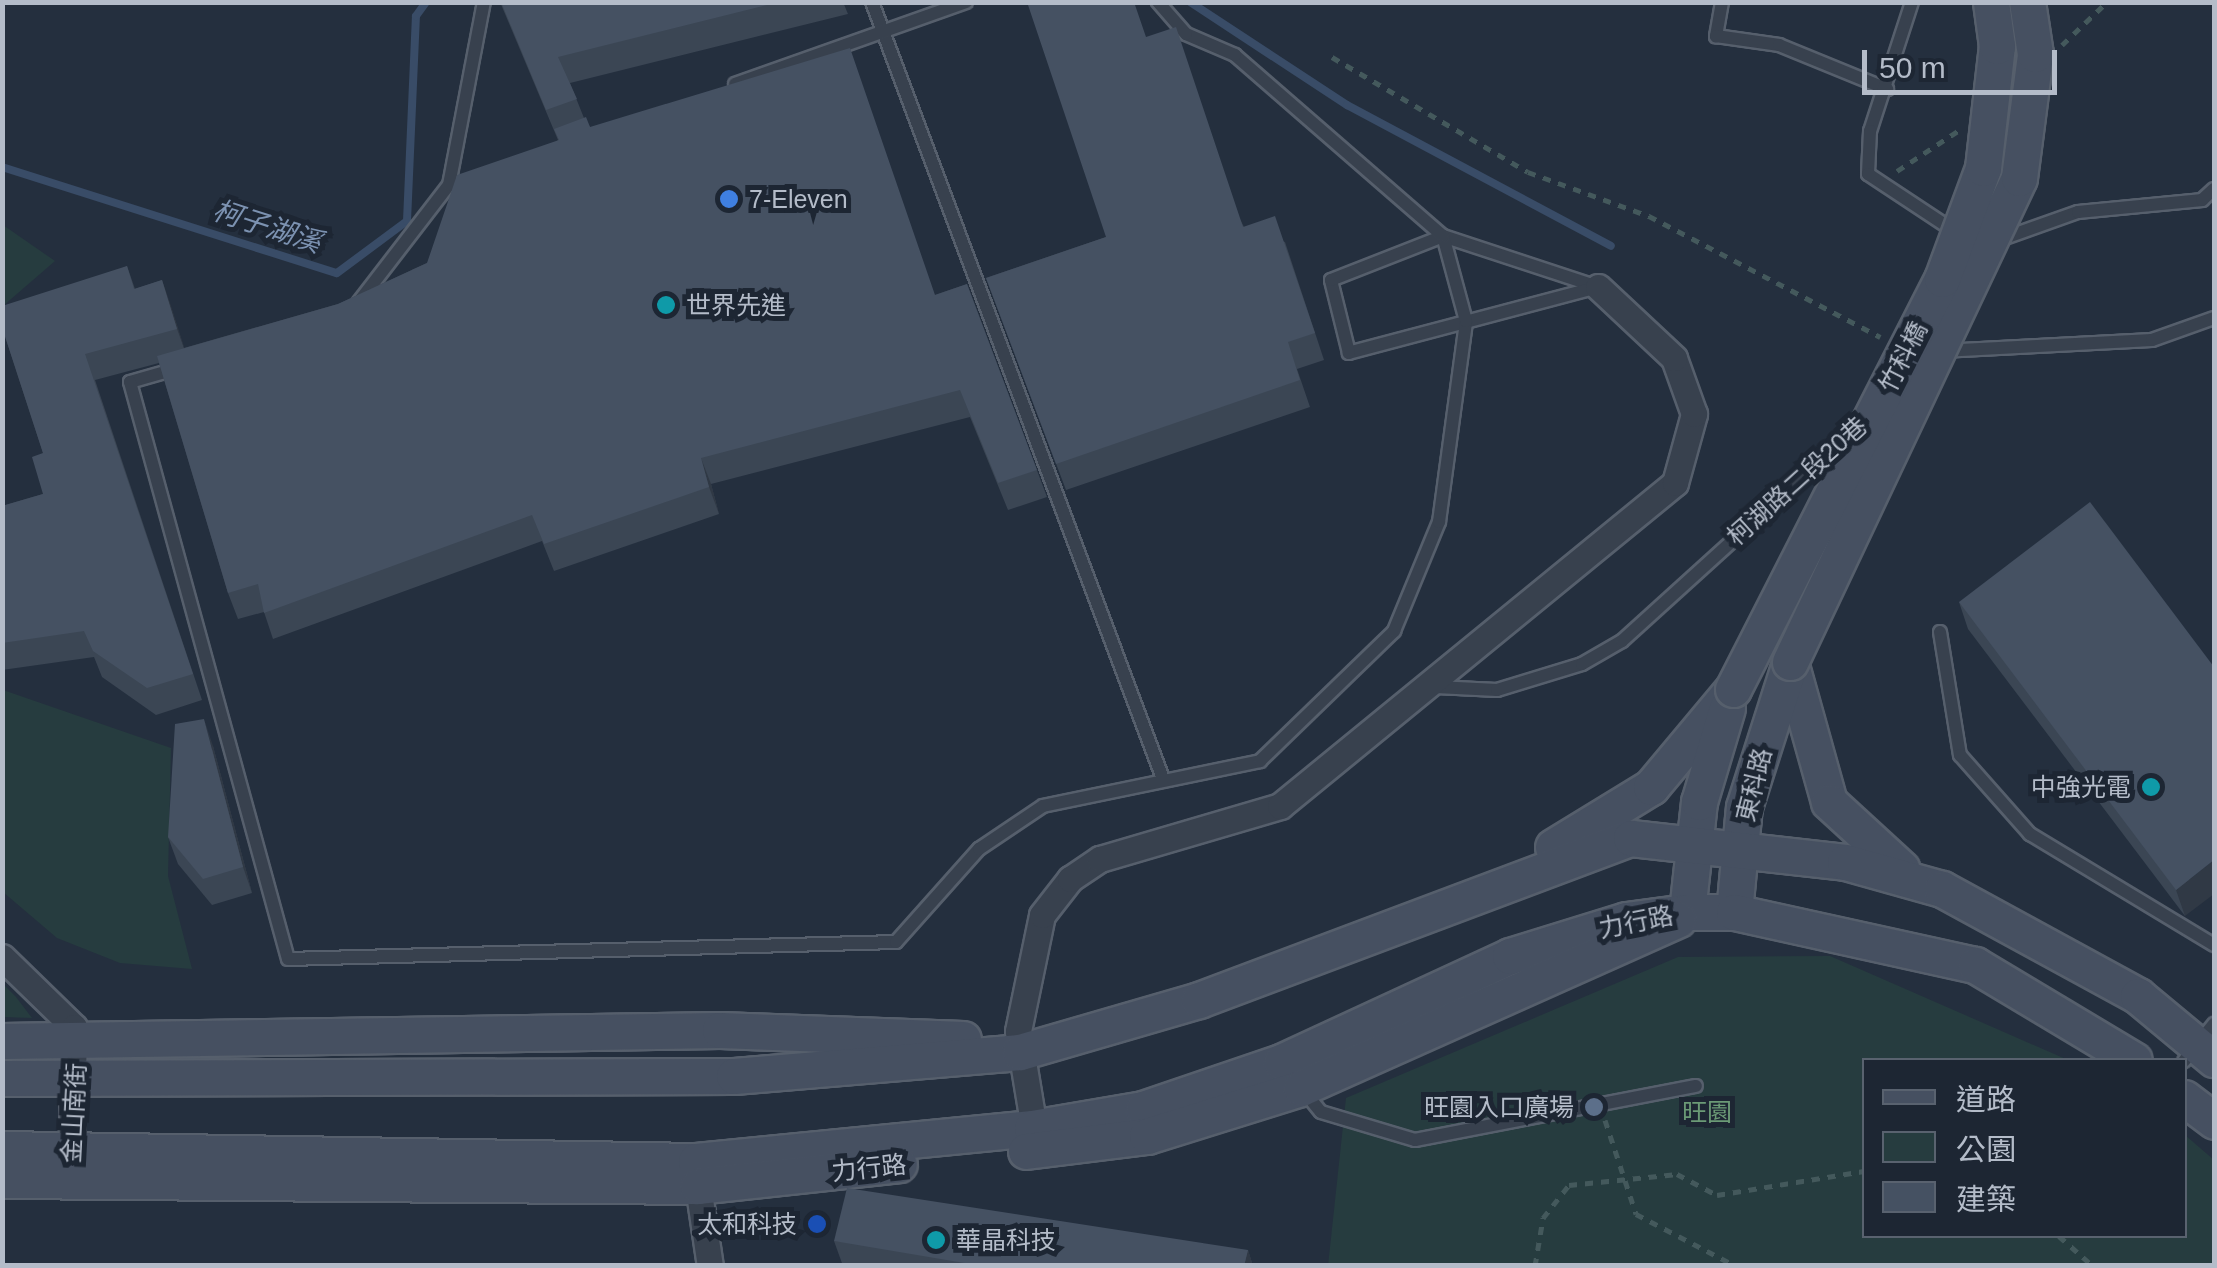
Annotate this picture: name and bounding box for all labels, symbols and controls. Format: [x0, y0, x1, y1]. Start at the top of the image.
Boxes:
scale bar [1867, 30, 2062, 92]
text: 50 m [1879, 51, 1946, 84]
place label: 7-Eleven [749, 184, 848, 214]
marker: 7-Eleven [718, 188, 740, 210]
water label: 柯子湖溪 [209, 194, 325, 260]
place label: 世界先進 [686, 290, 786, 320]
marker: 世界先進 [655, 294, 677, 316]
street label: 竹科橋 [1873, 317, 1933, 397]
street label: 柯湖路二段20巷 [1721, 410, 1873, 552]
street label: 東科路 [1730, 745, 1778, 825]
place label: 中強光電 [2031, 772, 2131, 802]
marker: 中強光電 [2140, 776, 2162, 798]
street label: 力行路 [1596, 900, 1676, 944]
legend [1862, 1058, 2187, 1238]
street label: 金山南街 [56, 1062, 92, 1164]
text: 道路 [1956, 1083, 2016, 1116]
place label: 旺園入口廣場 [1424, 1092, 1574, 1122]
marker: 旺園入口廣場 [1583, 1096, 1605, 1118]
park label: 旺園 [1682, 1097, 1732, 1127]
text: 公園 [1956, 1133, 2016, 1166]
street label: 力行路 [830, 1149, 908, 1187]
text: 建築 [1956, 1183, 2016, 1216]
place label: 太和科技 [697, 1209, 797, 1239]
marker: 太和科技 [806, 1213, 828, 1235]
place label: 華晶科技 [956, 1225, 1056, 1255]
marker: 華晶科技 [925, 1229, 947, 1251]

